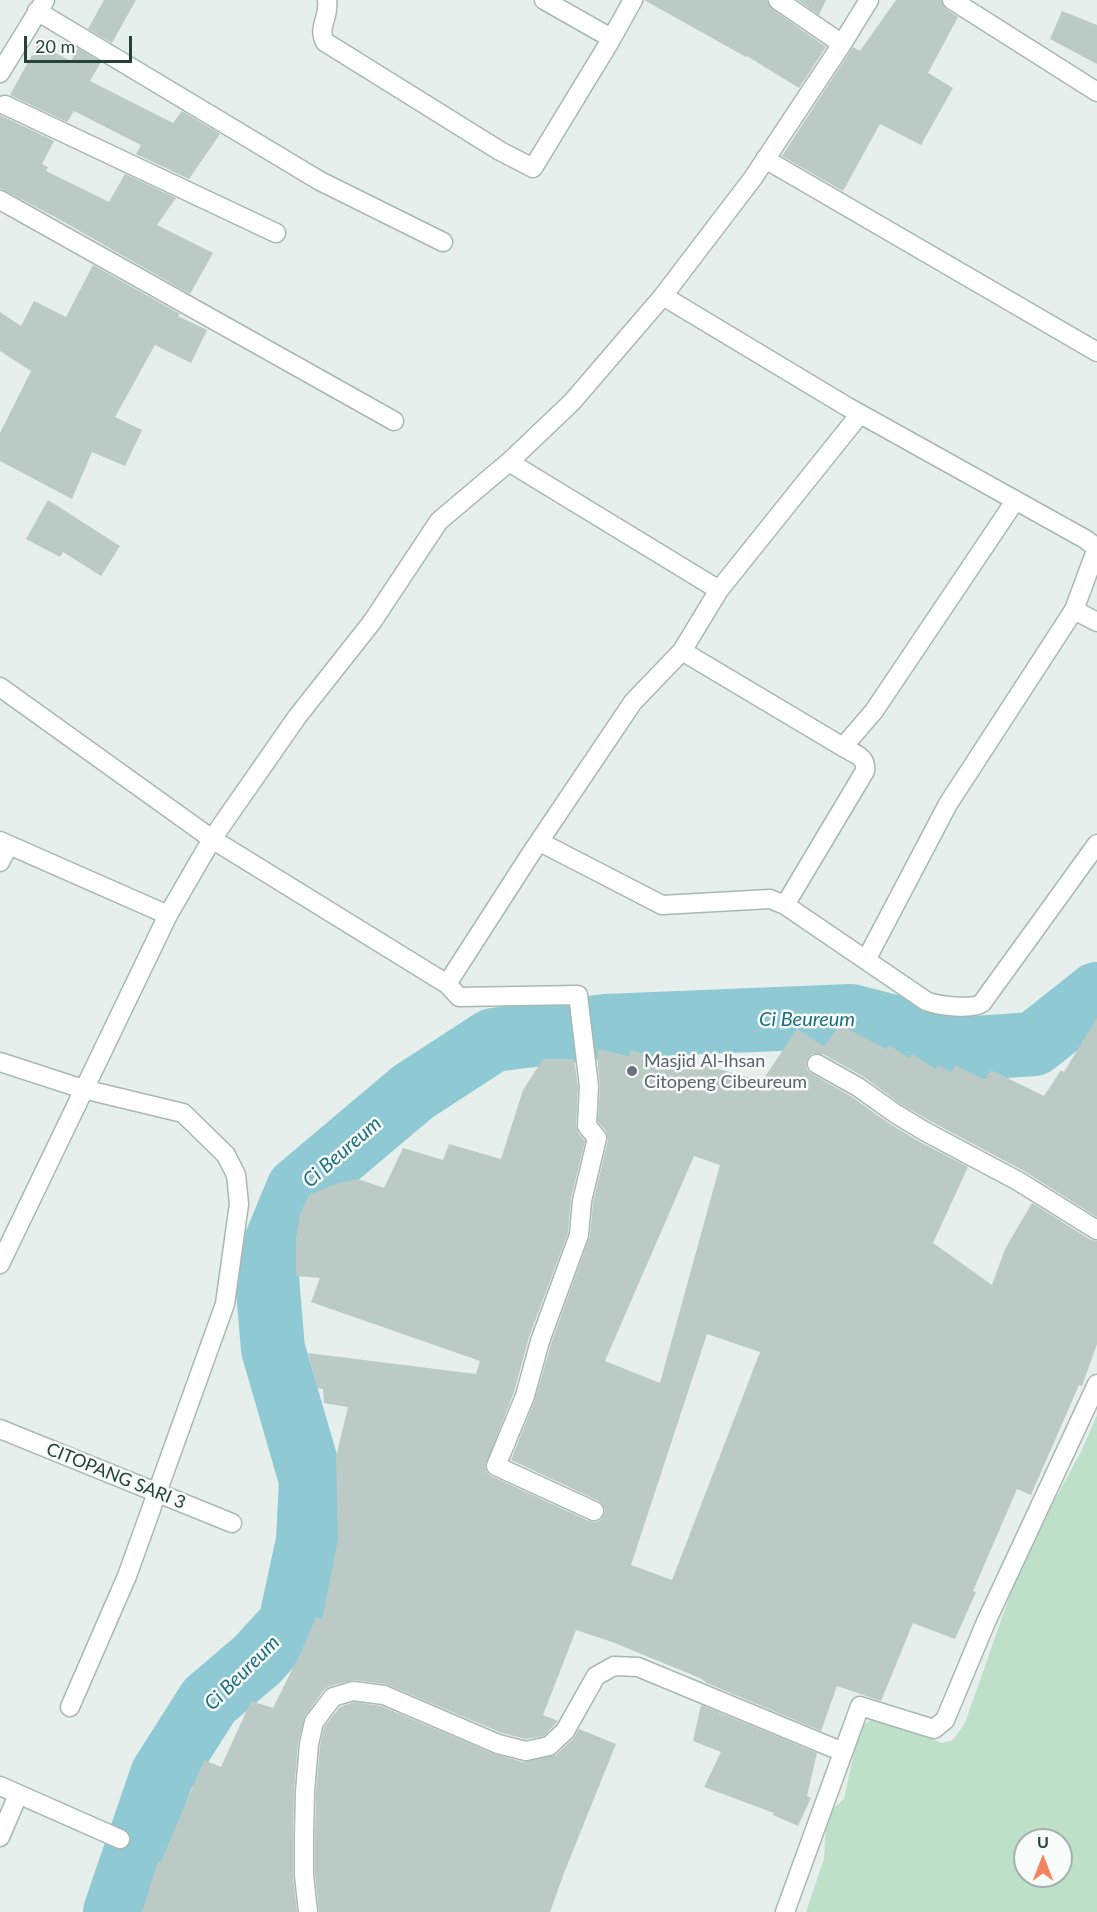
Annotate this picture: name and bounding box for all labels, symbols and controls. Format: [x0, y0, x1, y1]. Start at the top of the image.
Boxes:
scale bar [27, 24, 135, 62]
text: 20 m [35, 35, 75, 57]
water label: Ci Beureum [759, 1008, 855, 1032]
place label: Masjid Al-Ihsan Citopeng Cibeureum [644, 1050, 807, 1092]
marker: Masjid Al-Ihsan Citopeng Cibeureum [625, 1064, 639, 1078]
water label: Ci Beureum [298, 1111, 386, 1193]
street label: CITOPANG SARI 3 [43, 1438, 189, 1514]
water label: Ci Beureum [200, 1631, 284, 1715]
north arrow [1013, 1828, 1073, 1888]
text: U [1037, 1832, 1049, 1851]

